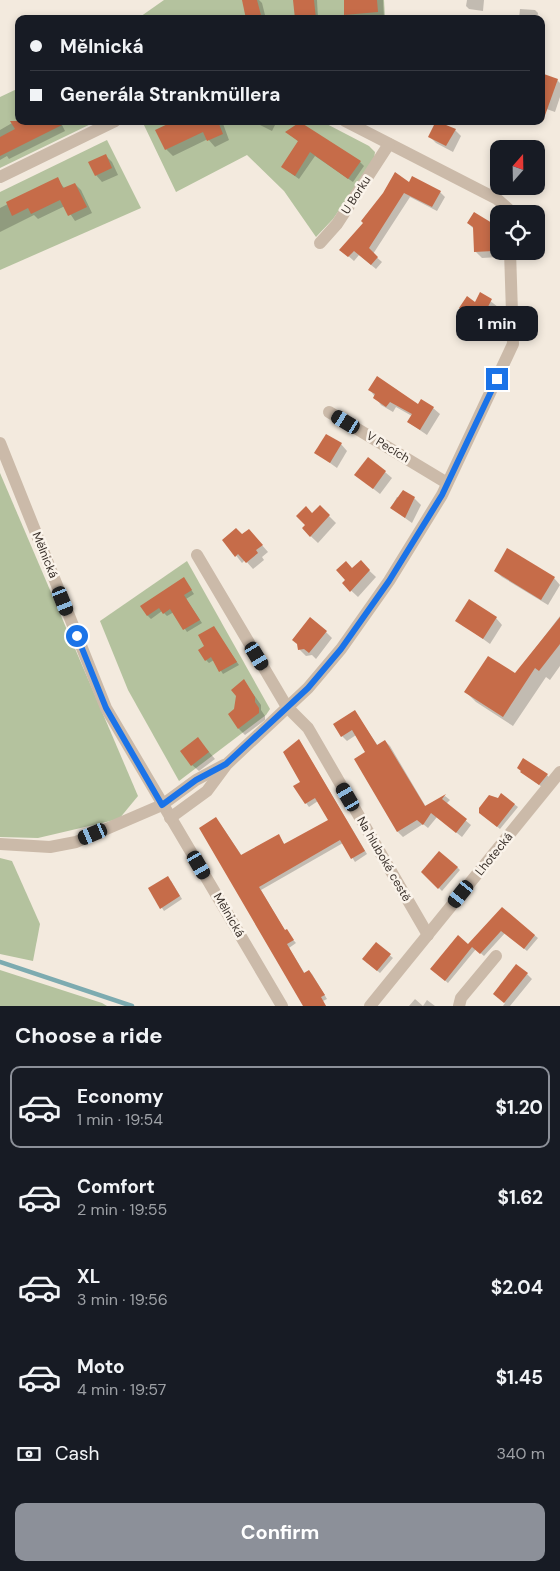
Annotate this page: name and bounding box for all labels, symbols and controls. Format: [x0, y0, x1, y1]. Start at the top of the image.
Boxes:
text: Mělnická [60, 34, 144, 59]
text: Generála Strankmüllera [60, 82, 280, 107]
north arrow [490, 140, 545, 195]
map controls [490, 140, 545, 260]
street label: U Borku [338, 173, 374, 217]
button: locate [490, 205, 545, 260]
callout: 1 min [456, 306, 538, 342]
text: 1 min [478, 313, 516, 334]
route end [486, 368, 508, 390]
car [329, 408, 362, 436]
street label: V Pecích [363, 428, 413, 466]
street label: Mělnická [28, 529, 62, 581]
car [50, 584, 75, 618]
route start [66, 625, 88, 647]
car [242, 639, 271, 673]
car [334, 780, 361, 814]
street label: Na hluboké cestě [353, 814, 415, 905]
car [76, 821, 109, 847]
street label: Lhotecká [472, 829, 516, 879]
car [185, 848, 212, 882]
car [445, 878, 476, 910]
street label: Mělnická [210, 890, 248, 940]
text: Choose a ride [15, 1021, 163, 1050]
text: Economy [77, 1084, 164, 1109]
icon: car [17, 1085, 62, 1130]
text: $1.20 [496, 1095, 543, 1120]
text: 1 min · 19:54 [77, 1109, 163, 1130]
text: Comfort [77, 1174, 155, 1199]
icon: car [17, 1175, 62, 1220]
text: $1.62 [498, 1185, 543, 1210]
text: 2 min · 19:55 [77, 1199, 167, 1220]
text: XL [77, 1264, 100, 1289]
icon: car [17, 1265, 62, 1310]
text: $2.04 [491, 1275, 543, 1300]
text: 3 min · 19:56 [77, 1289, 168, 1310]
text: Moto [77, 1354, 125, 1379]
icon: car [17, 1355, 62, 1400]
text: $1.45 [496, 1365, 543, 1390]
text: 4 min · 19:57 [77, 1379, 166, 1400]
icon: cash [15, 1440, 43, 1468]
text: Cash [55, 1441, 99, 1466]
text: 340 m [496, 1443, 545, 1464]
button: Confirm [15, 1503, 545, 1561]

